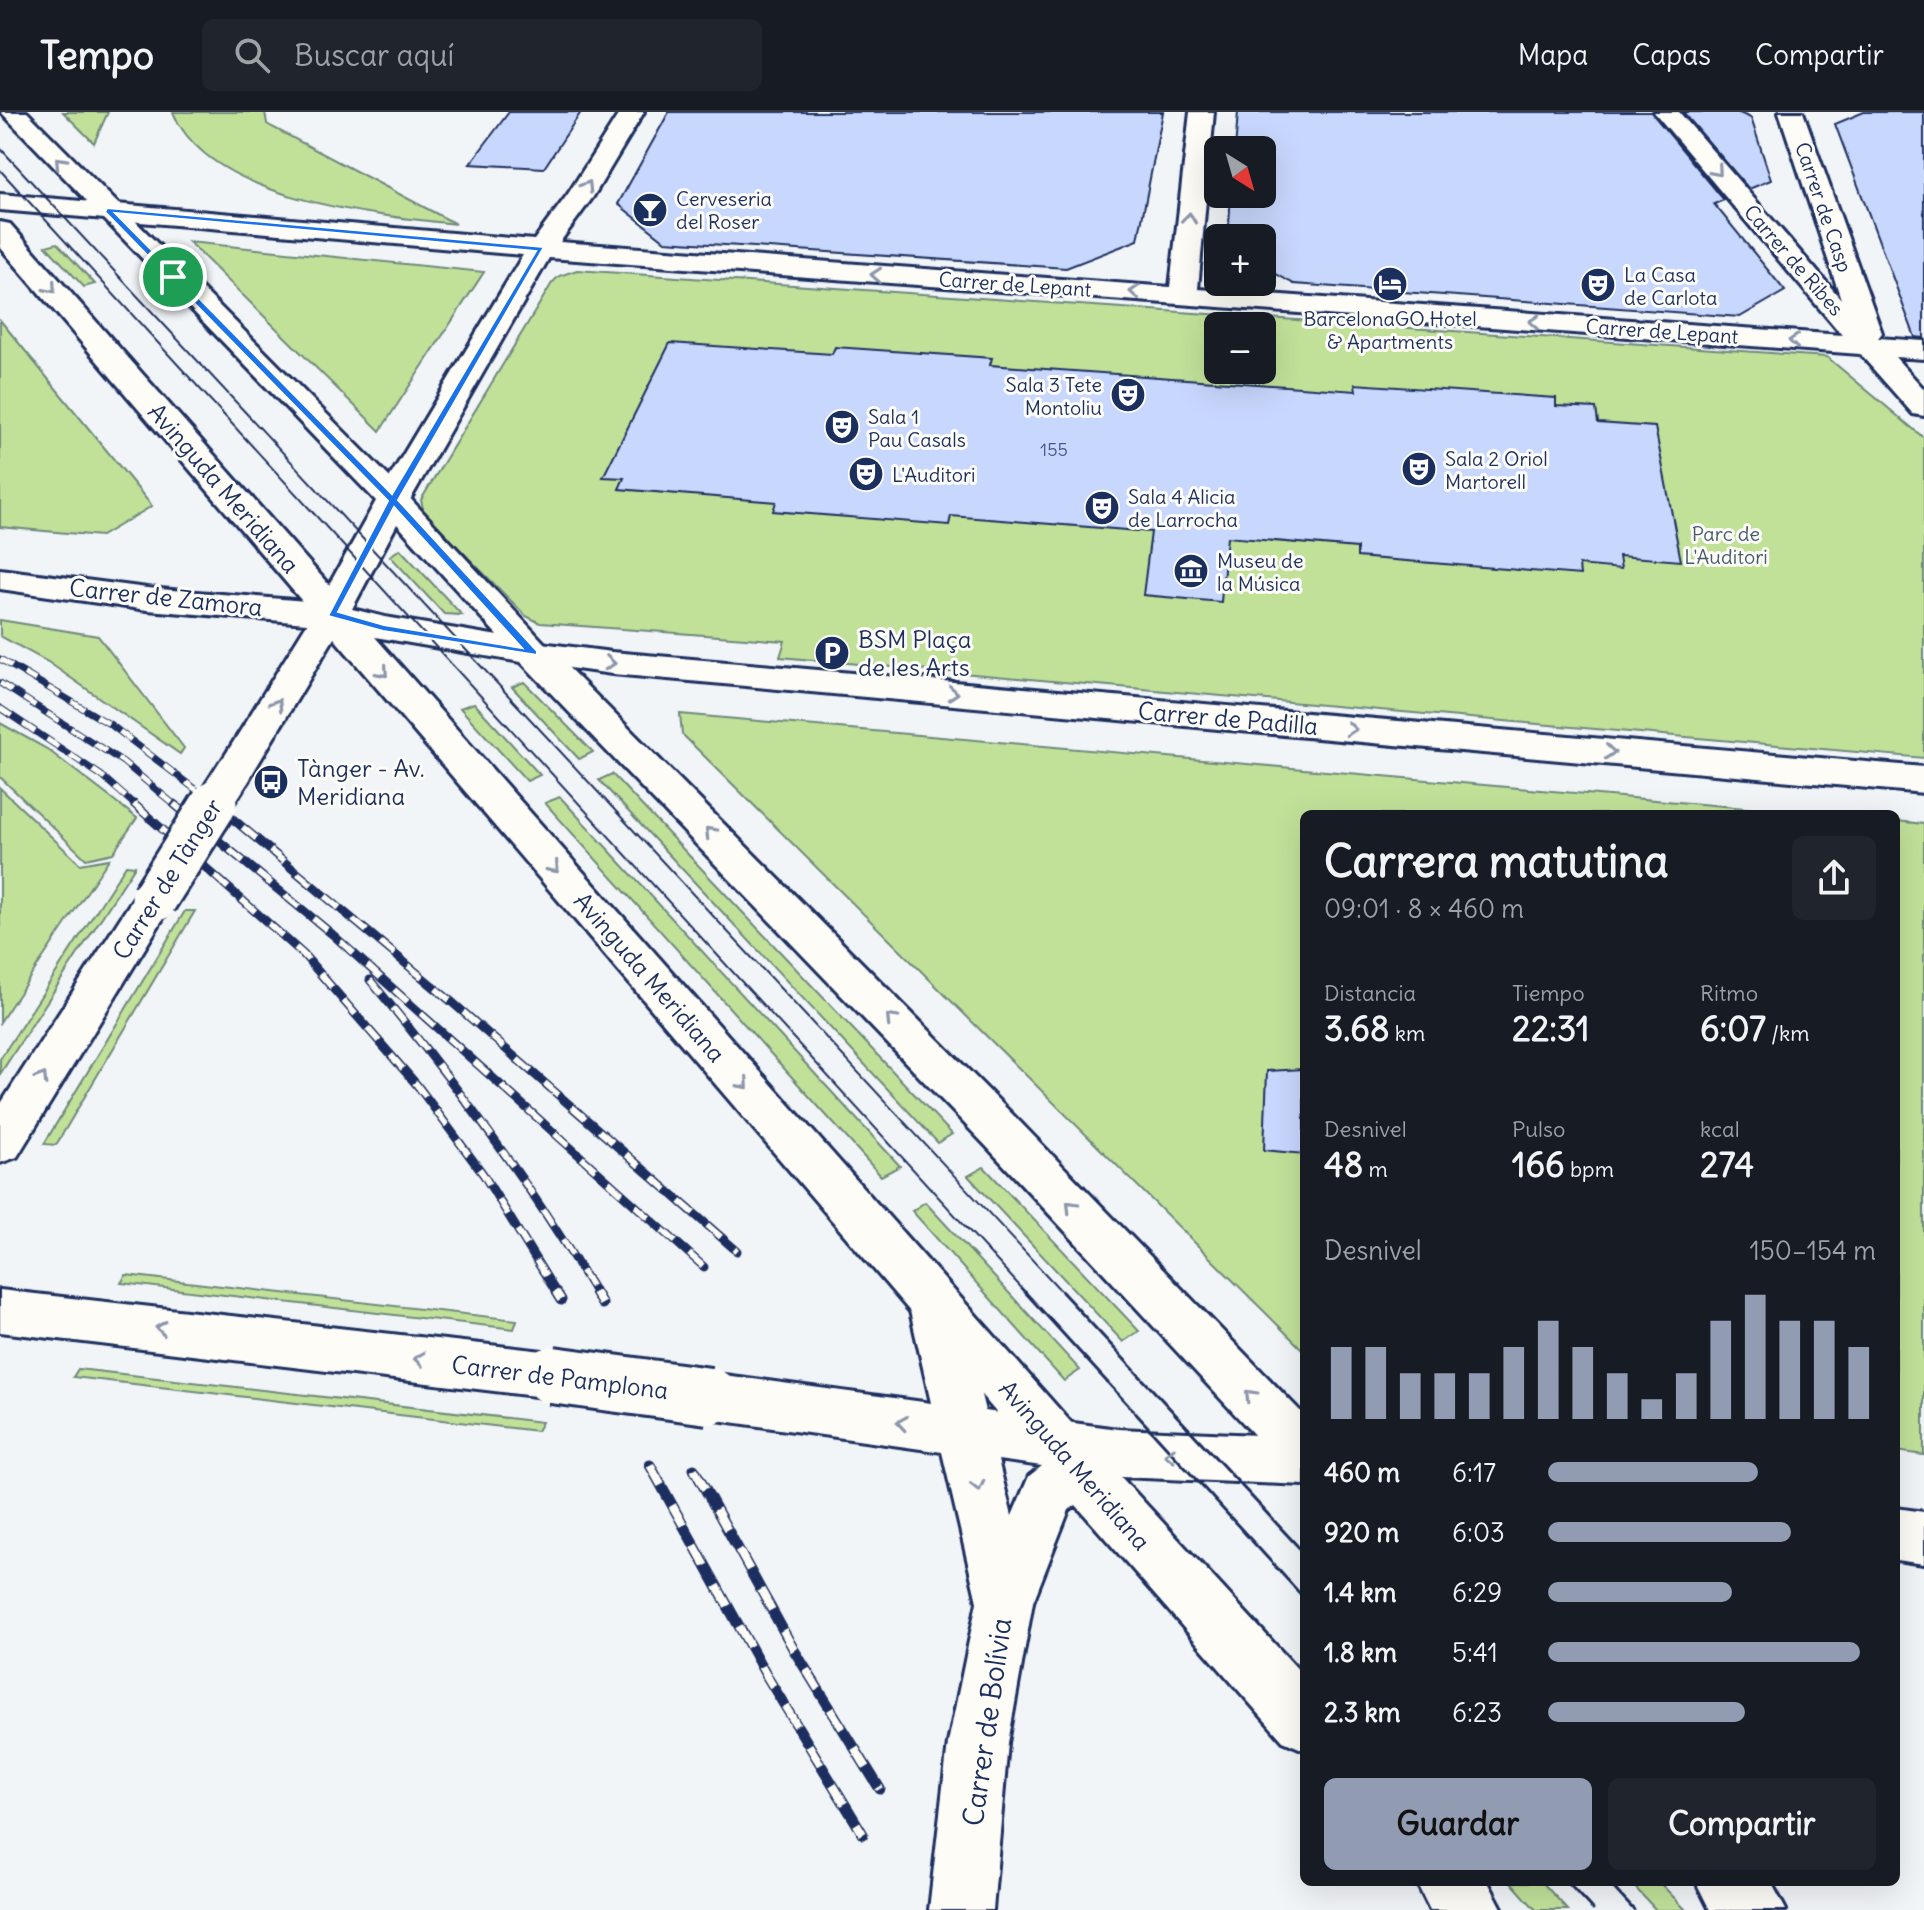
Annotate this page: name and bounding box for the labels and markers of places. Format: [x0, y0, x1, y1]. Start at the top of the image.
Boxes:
place label: Cerveseria del Roser [676, 186, 772, 234]
bar icon: Cerveseria del Roser [631, 191, 669, 229]
pin [139, 243, 207, 311]
place label: La Casa de Carlota [1624, 262, 1718, 310]
hotel icon: BarcelonaGO Hotel & Apartments [1371, 265, 1409, 303]
theatre icon: La Casa de Carlota [1579, 266, 1617, 304]
place label: BarcelonaGO Hotel & Apartments [1303, 306, 1477, 354]
place label: Sala 3 Tete Montoliu [1006, 372, 1102, 420]
theatre icon: Sala 3 Tete Montoliu [1109, 376, 1147, 414]
place label: Sala 1 Pau Casals [868, 404, 966, 452]
theatre icon: Sala 1 Pau Casals [823, 408, 861, 446]
place label: Sala 2 Oriol Martorell [1445, 446, 1548, 494]
theatre icon: Sala 2 Oriol Martorell [1400, 450, 1438, 488]
theatre icon: L'Auditori [847, 455, 885, 493]
place label: L'Auditori [892, 462, 976, 487]
place label: Sala 4 Alicia de Larrocha [1128, 484, 1238, 532]
theatre icon: Sala 4 Alicia de Larrocha [1083, 489, 1121, 527]
place label: Museu de la Música [1217, 548, 1304, 596]
museum icon: Museu de la Música [1172, 552, 1210, 590]
place label: BSM Plaça de les Arts [858, 624, 971, 682]
parking icon: BSM Plaça de les Arts [813, 634, 851, 672]
place label: Tànger - Av. Meridiana [297, 753, 425, 811]
bus stop icon: Tànger - Av. Meridiana [252, 763, 290, 801]

